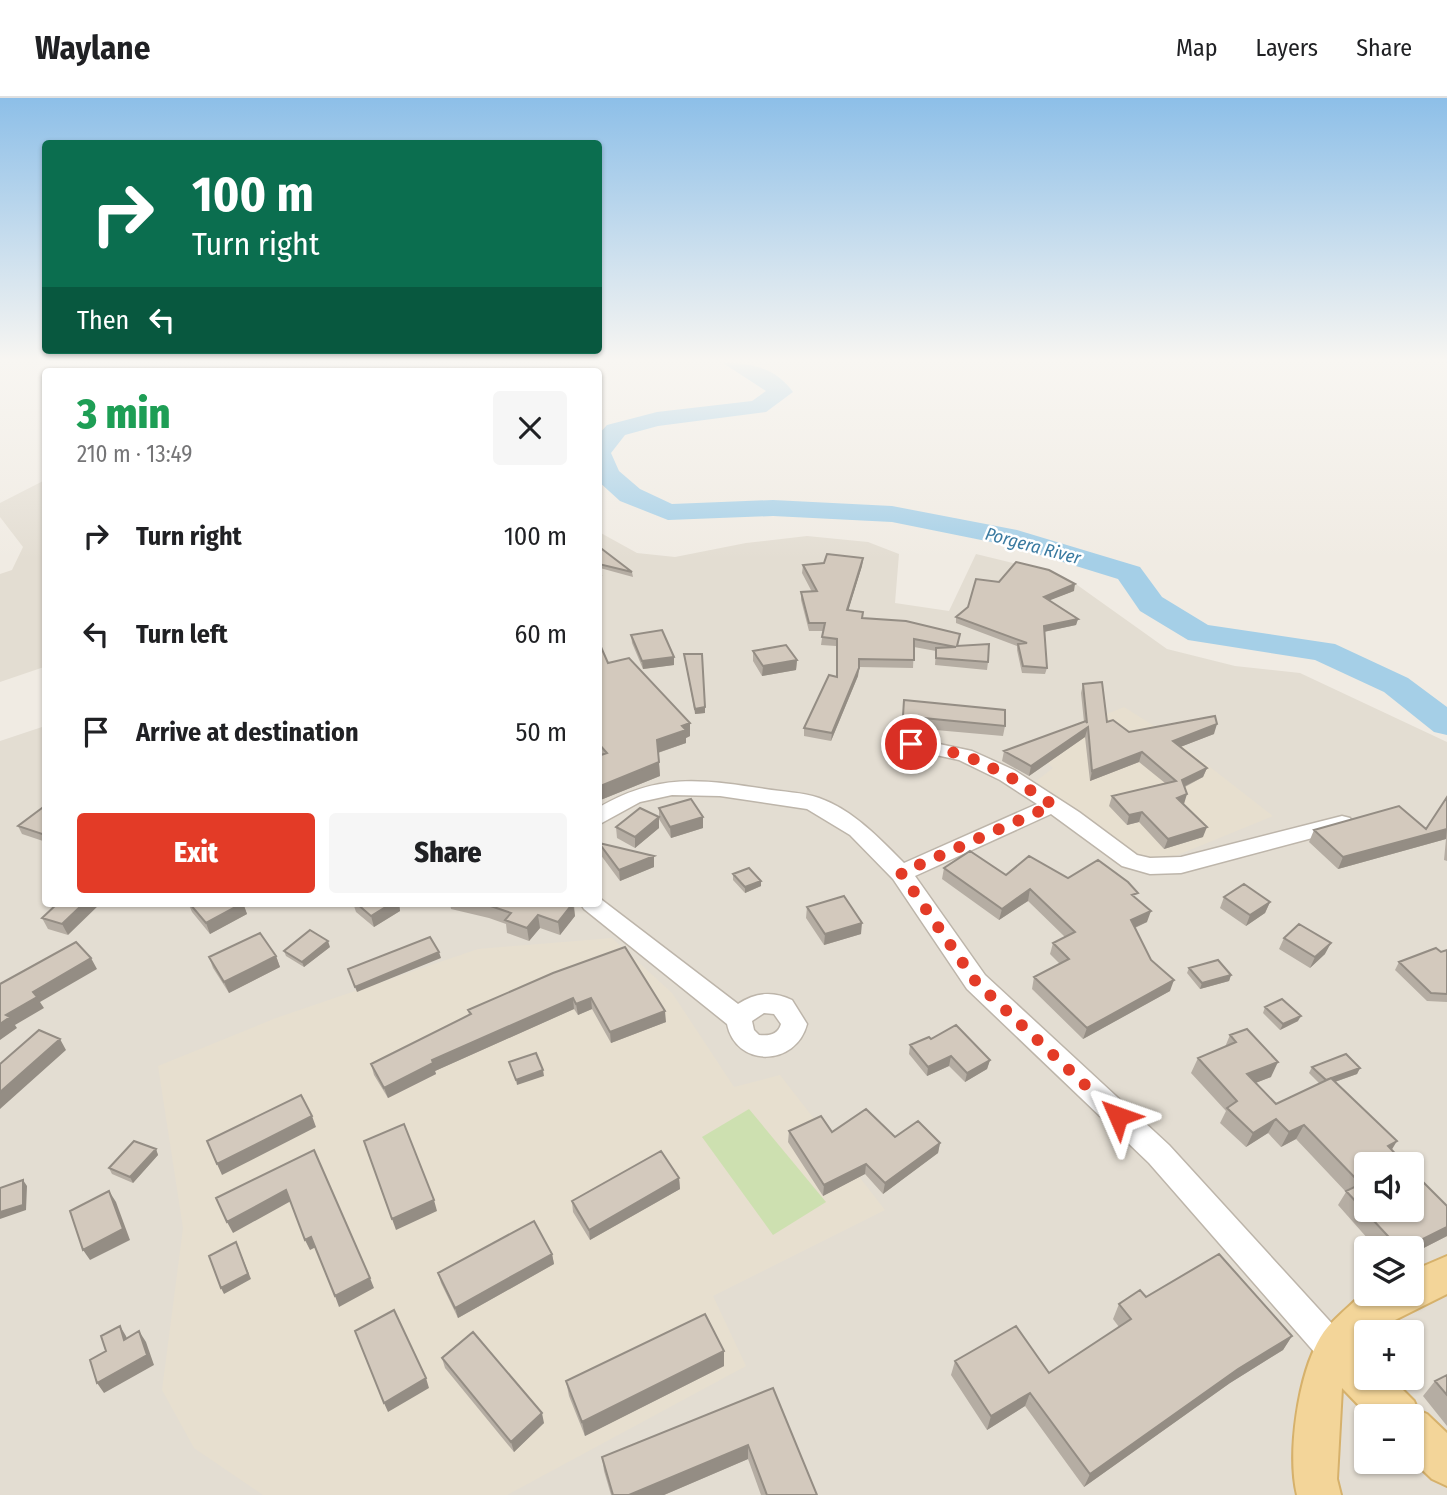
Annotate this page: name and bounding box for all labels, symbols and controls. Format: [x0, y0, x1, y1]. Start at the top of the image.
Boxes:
text: Waylane [35, 28, 150, 68]
text: Map [1176, 34, 1218, 62]
text: Layers [1256, 34, 1318, 62]
text: Share [1356, 34, 1412, 62]
text: 100 m [192, 165, 314, 224]
icon: right [77, 168, 168, 259]
text: Turn right [192, 225, 319, 263]
icon: left [143, 301, 181, 339]
text: Then [77, 305, 129, 336]
text: 3 min [77, 389, 170, 439]
button: close [493, 391, 567, 465]
text: 210 m · 13:49 [77, 440, 192, 468]
icon: right [77, 517, 115, 555]
text: Turn right [136, 521, 242, 552]
text: 100 m [504, 521, 567, 552]
water label: Porgera River [983, 523, 1084, 570]
icon: left [77, 615, 115, 653]
text: Turn left [136, 619, 228, 650]
text: 60 m [514, 619, 567, 650]
icon: arrive [77, 713, 115, 751]
pin [881, 714, 941, 774]
text: Arrive at destination [136, 717, 359, 748]
text: 50 m [515, 717, 567, 748]
icon: arrive [892, 725, 930, 763]
button: Exit [77, 813, 315, 893]
button: Share [329, 813, 567, 893]
position arrow [1081, 1079, 1155, 1153]
map controls [1354, 1152, 1424, 1474]
button: sound [1354, 1152, 1424, 1222]
button: layers [1354, 1236, 1424, 1306]
button: + [1354, 1320, 1424, 1390]
button: − [1354, 1404, 1424, 1474]

